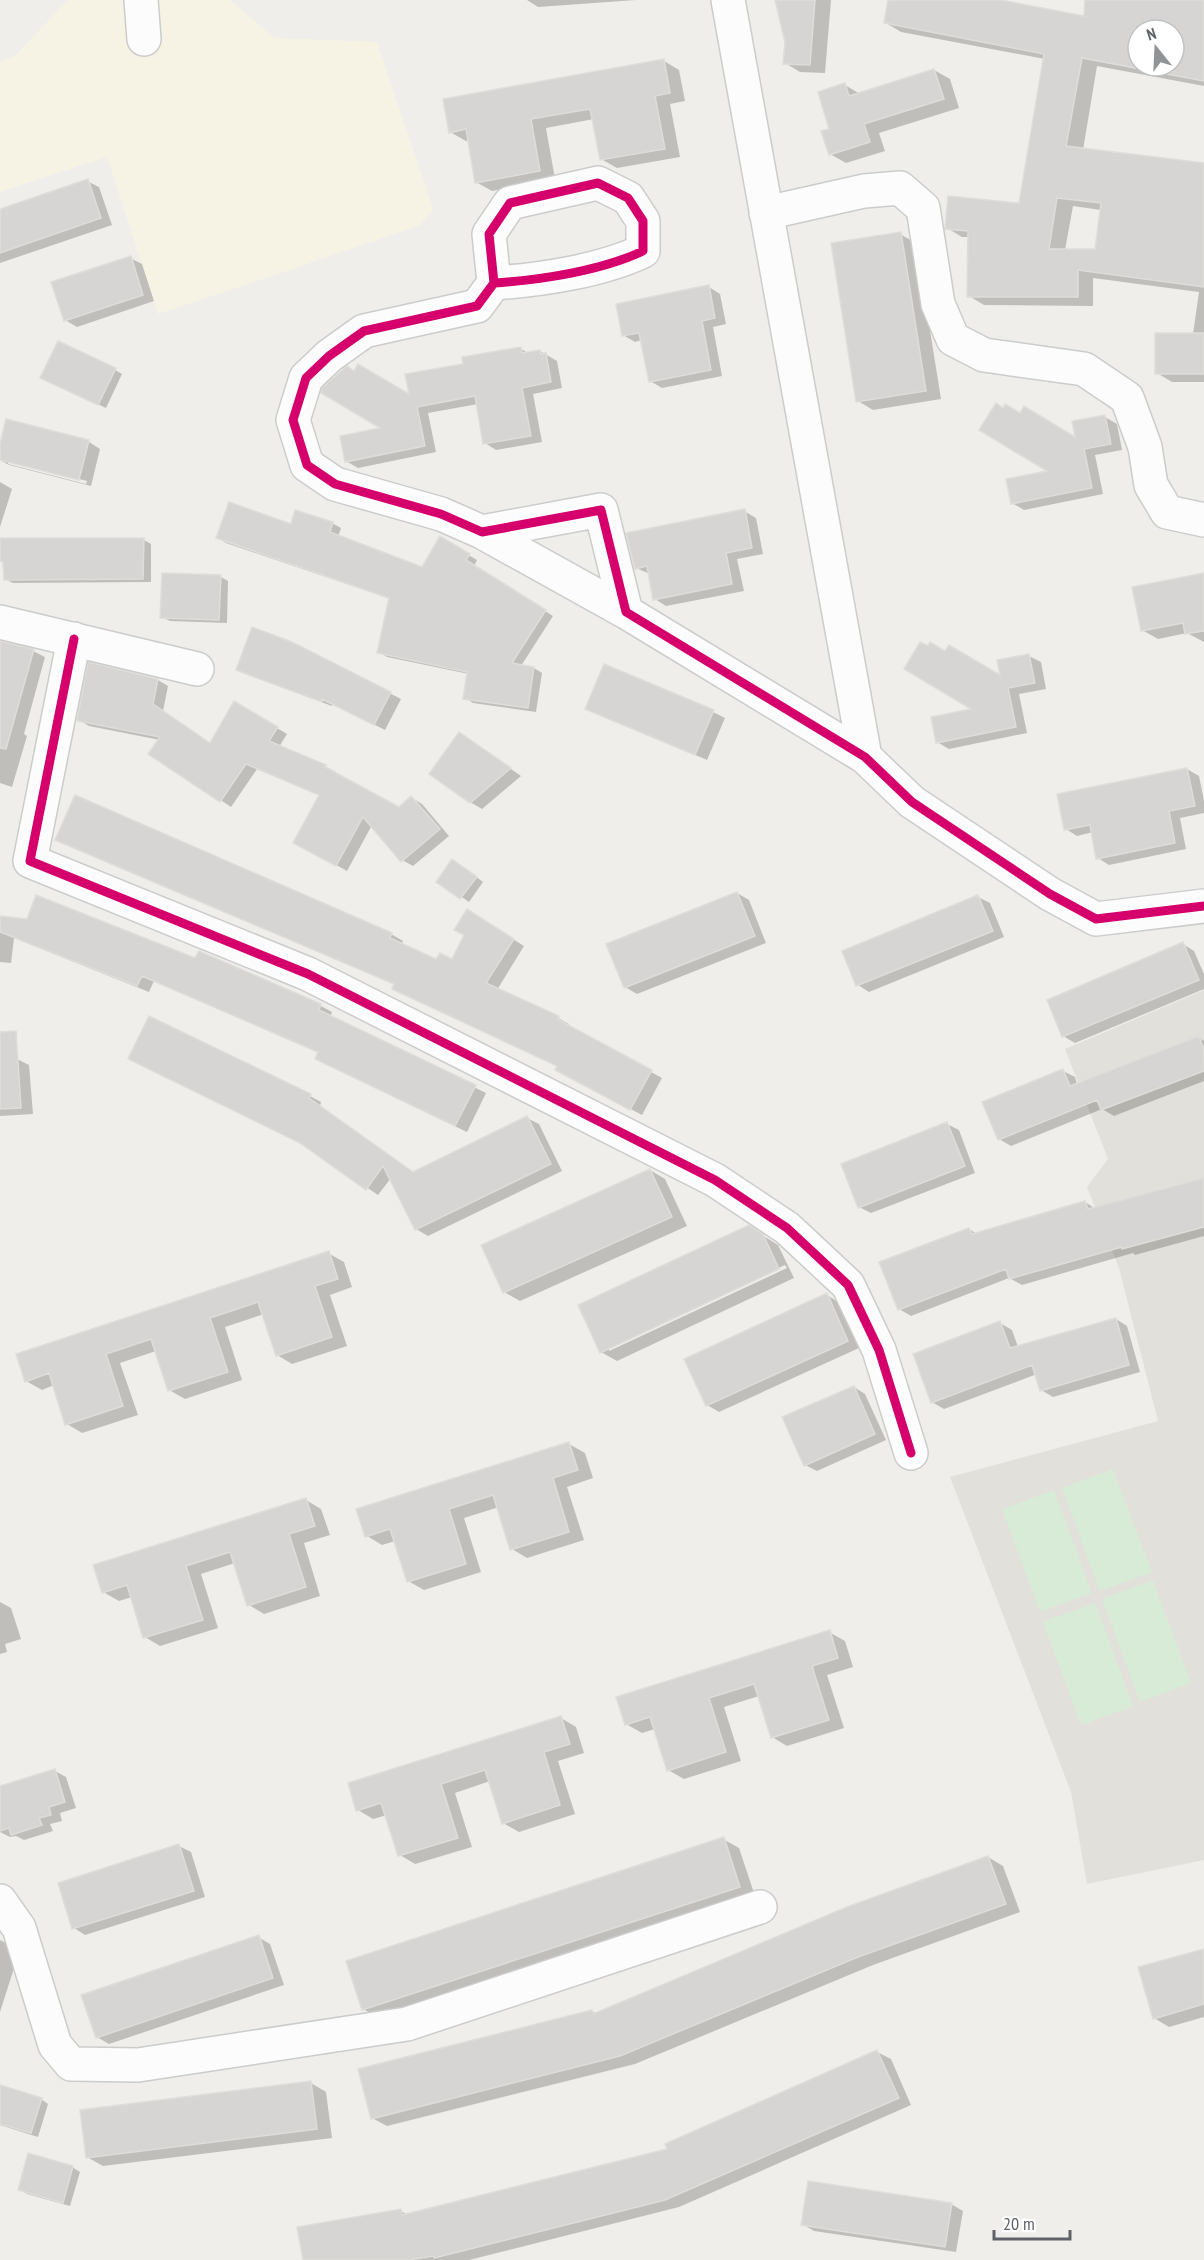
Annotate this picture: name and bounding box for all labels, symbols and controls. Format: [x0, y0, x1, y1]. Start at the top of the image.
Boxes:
north arrow [1126, 18, 1186, 78]
text: N [1144, 23, 1159, 45]
scale bar [994, 2203, 1070, 2241]
text: 20 m [1003, 2212, 1035, 2235]

